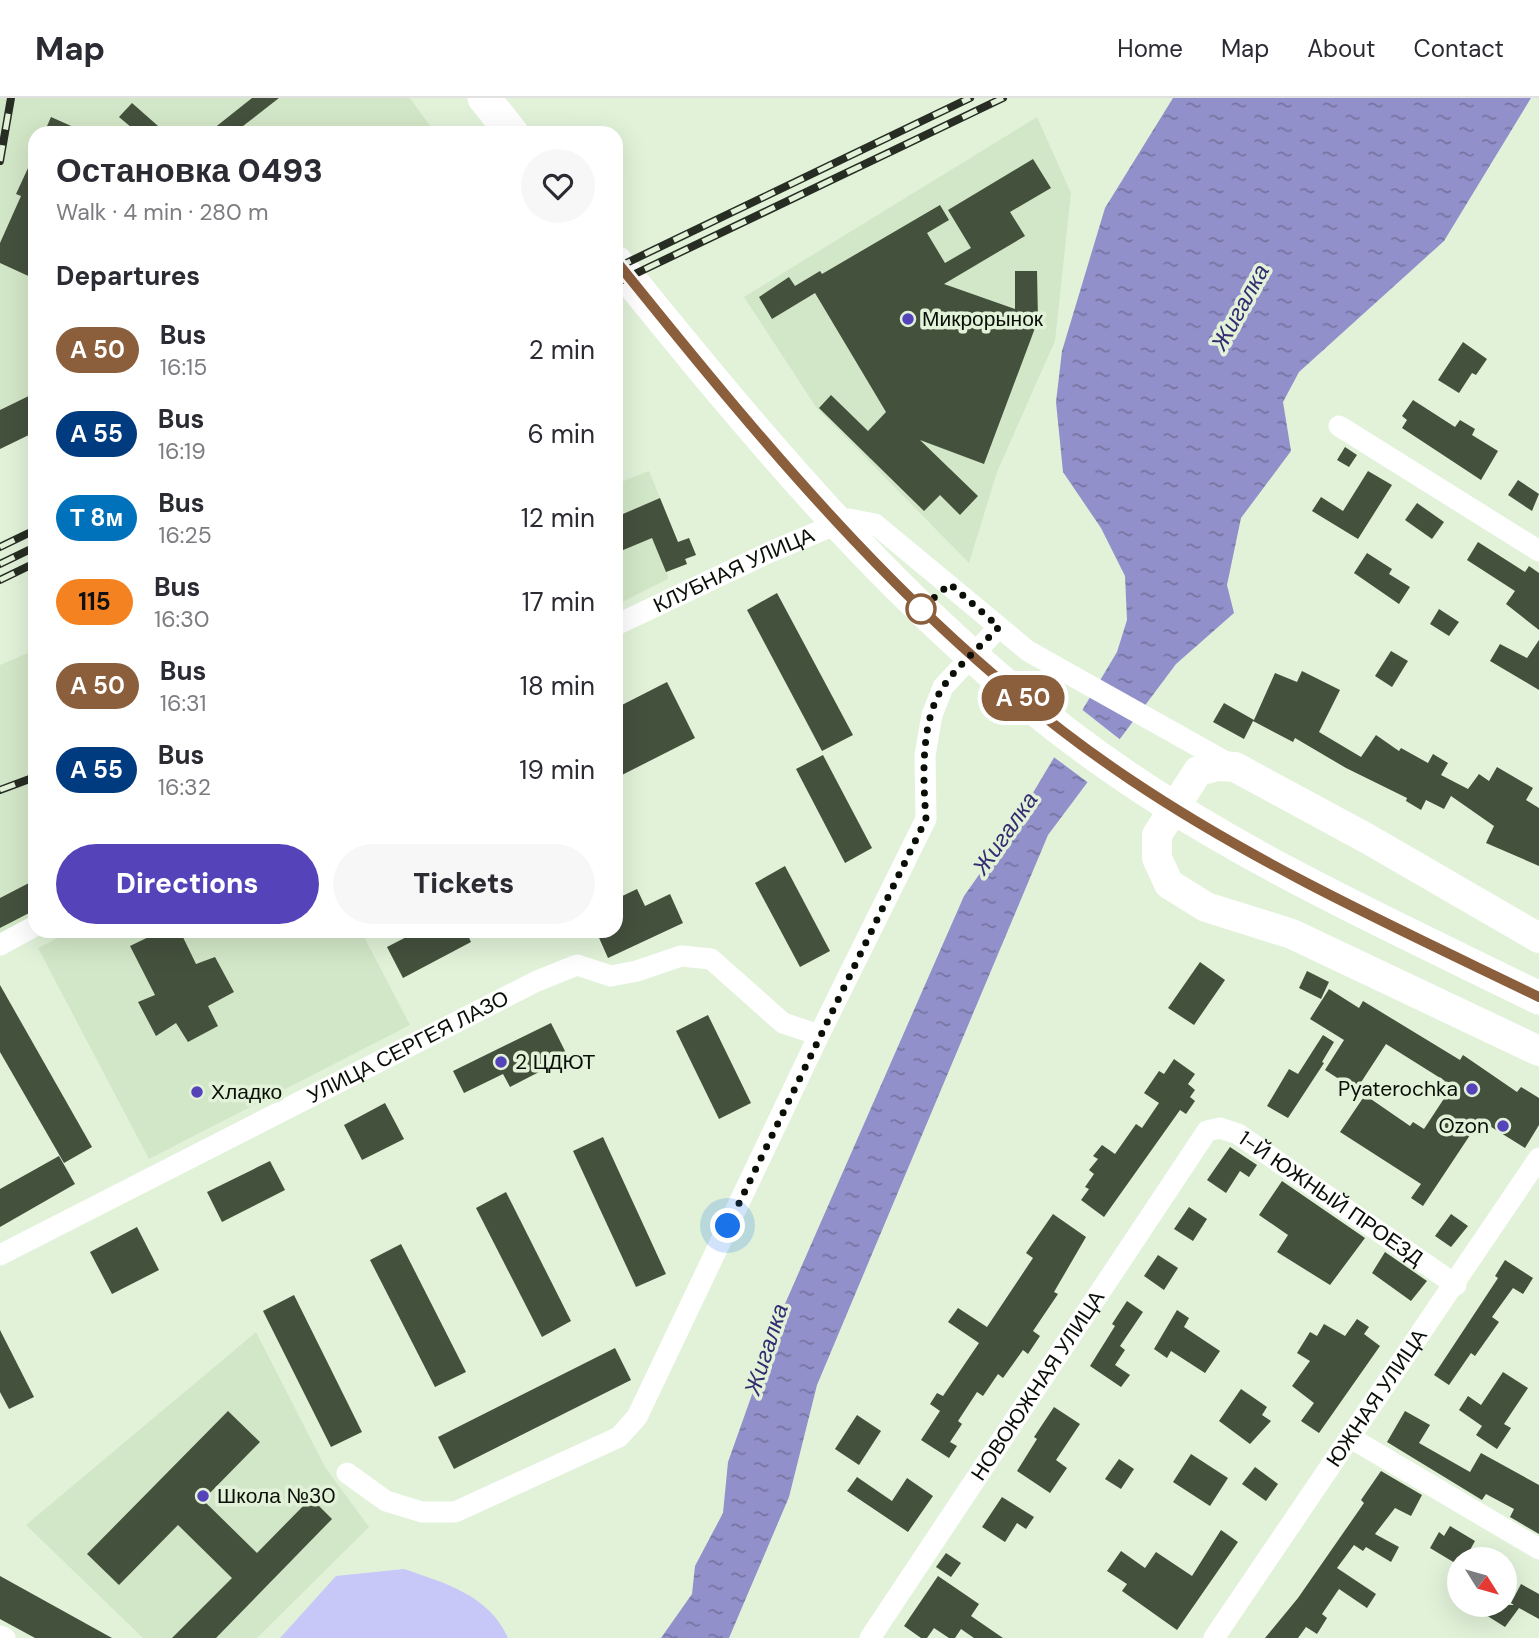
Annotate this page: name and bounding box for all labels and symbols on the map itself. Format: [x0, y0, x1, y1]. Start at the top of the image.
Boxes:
water label: Жигалка [1204, 259, 1276, 356]
place label: Микрорынок [922, 305, 1044, 333]
marker: Микрорынок [900, 311, 916, 327]
street label: КЛУБНАЯ УЛИЦА [649, 521, 818, 619]
unlabelled marker [906, 594, 936, 624]
line badge: А 50 [974, 675, 1072, 721]
water label: Жигалка [965, 786, 1044, 881]
street label: УЛИЦА СЕРГЕЯ ЛАЗО [303, 984, 513, 1110]
place label: 2 ЦДЮТ [515, 1048, 595, 1076]
marker: 2 ЦДЮТ [493, 1054, 509, 1070]
place label: Pyaterochka [1338, 1075, 1458, 1103]
place label: Хладко [211, 1078, 282, 1106]
marker: Pyaterochka [1464, 1081, 1480, 1097]
marker: Хладко [189, 1084, 205, 1100]
place label: Ozon [1439, 1112, 1489, 1140]
marker: Ozon [1495, 1118, 1511, 1134]
street label: 1-Й ЮЖНЫЙ ПРОЕЗД [1233, 1125, 1429, 1272]
your location [710, 1208, 745, 1243]
street label: НОВОЮЖНАЯ УЛИЦА [965, 1285, 1111, 1486]
water label: Жигалка [737, 1300, 795, 1399]
street label: ЮЖНАЯ УЛИЦА [1320, 1323, 1433, 1472]
place label: Школа №30 [217, 1482, 336, 1510]
marker: Школа №30 [195, 1488, 211, 1504]
north arrow [1447, 1547, 1517, 1617]

